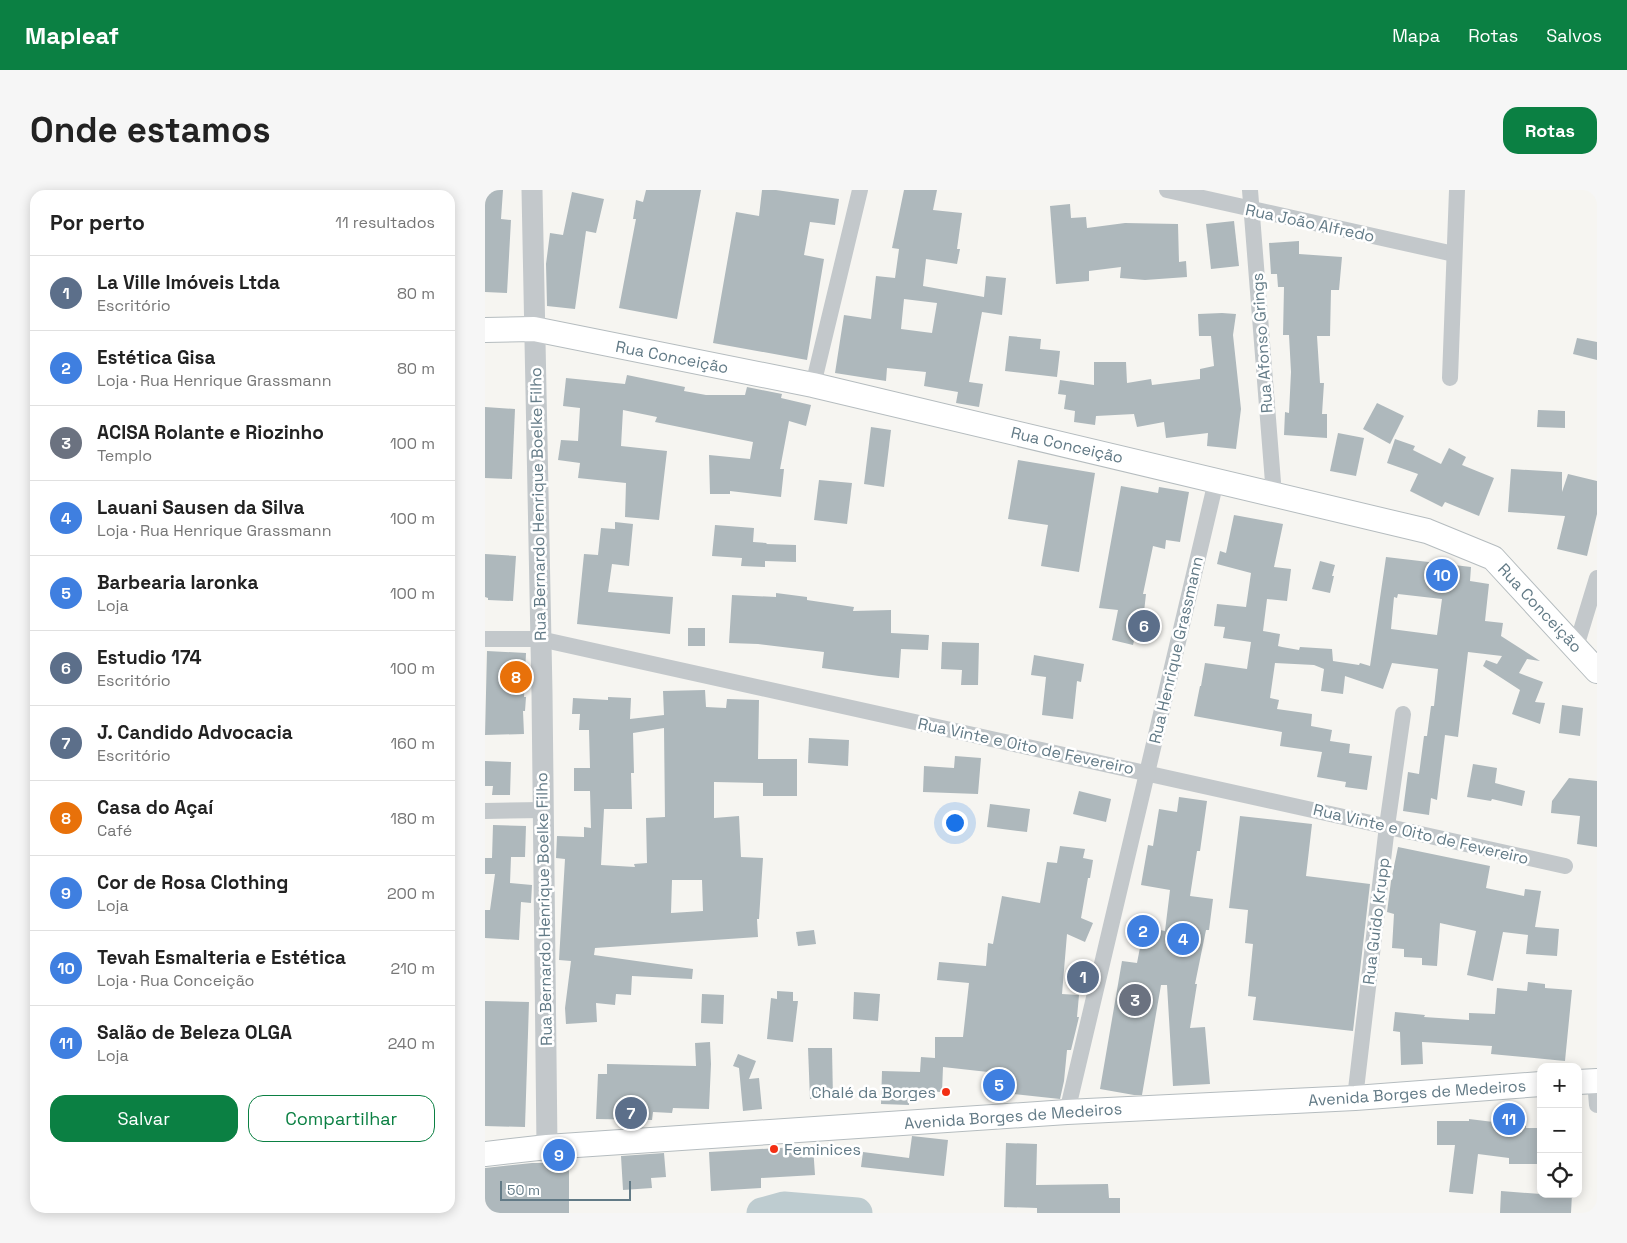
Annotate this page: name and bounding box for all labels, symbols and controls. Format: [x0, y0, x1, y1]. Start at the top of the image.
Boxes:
text: Mapleaf [25, 20, 119, 51]
text: Mapa [1392, 24, 1440, 47]
text: Rotas [1468, 24, 1518, 47]
text: Salvos [1546, 24, 1602, 47]
button: Rotas [1503, 107, 1597, 154]
text: Onde estamos [30, 108, 271, 152]
street label: Rua João Alfredo [1244, 199, 1376, 247]
text: Por perto [50, 209, 145, 236]
text: 11 resultados [335, 212, 435, 233]
text: La Ville Imóveis Ltda [97, 270, 280, 295]
street label: Rua Afonso Grings [1247, 272, 1277, 414]
text: 1 [62, 283, 70, 304]
text: 80 m [397, 283, 435, 304]
text: Escritório [97, 295, 171, 316]
street label: Rua Conceição [614, 336, 730, 378]
text: Estética Gisa [97, 345, 215, 370]
text: 2 [61, 358, 71, 379]
text: 80 m [397, 358, 435, 379]
street label: Rua Bernardo Henrique Boelke Filho [525, 367, 551, 641]
text: Loja · Rua Henrique Grassmann [97, 370, 331, 391]
text: ACISA Rolante e Riozinho [97, 420, 324, 445]
street label: Rua Conceição [1009, 422, 1125, 468]
text: 3 [61, 433, 71, 454]
text: 100 m [390, 433, 435, 454]
text: Templo [97, 445, 152, 466]
text: Lauani Sausen da Silva [97, 495, 304, 520]
text: 4 [61, 508, 71, 529]
text: 100 m [390, 508, 435, 529]
text: Loja · Rua Henrique Grassmann [97, 520, 331, 541]
street label: Rua Henrique Grassmann [1144, 554, 1208, 746]
pin: 10 [1426, 556, 1458, 594]
street label: Rua Conceição [1493, 559, 1587, 657]
text: Barbearia Iaronka [97, 570, 259, 595]
text: 5 [61, 583, 71, 604]
text: 100 m [390, 583, 435, 604]
text: Loja [97, 595, 129, 616]
pin: 6 [1128, 607, 1160, 645]
text: Estudio 174 [97, 645, 202, 670]
text: 6 [61, 658, 71, 679]
text: 100 m [390, 658, 435, 679]
pin: 8 [500, 658, 532, 696]
text: Escritório [97, 670, 171, 691]
street label: Rua Vinte e Oito de Fevereiro [916, 713, 1136, 779]
text: J. Candido Advocacia [97, 720, 293, 745]
text: 7 [62, 733, 70, 754]
text: 160 m [390, 733, 435, 754]
text: Escritório [97, 745, 171, 766]
street label: Rua Bernardo Henrique Boelke Filho [531, 772, 557, 1046]
text: Casa do Açaí [97, 795, 213, 820]
street label: Rua Vinte e Oito de Fevereiro [1311, 799, 1531, 869]
text: 8 [61, 808, 71, 829]
text: 180 m [390, 808, 435, 829]
your location [942, 810, 968, 836]
text: Café [97, 820, 132, 841]
street label: Rua Guido Krupp [1358, 856, 1394, 986]
text: Cor de Rosa Clothing [97, 870, 288, 895]
text: 9 [61, 883, 71, 904]
text: 200 m [387, 883, 435, 904]
text: Loja [97, 895, 129, 916]
pin: 2 [1127, 912, 1159, 950]
pin: 4 [1167, 920, 1199, 958]
text: Tevah Esmalteria e Estética [97, 945, 346, 970]
text: 10 [57, 958, 75, 979]
text: 210 m [391, 958, 435, 979]
pin: 1 [1067, 958, 1099, 996]
text: Loja · Rua Conceição [97, 970, 255, 991]
pin: 3 [1119, 981, 1151, 1019]
text: Salão de Beleza OLGA [97, 1020, 292, 1045]
text: 11 [59, 1033, 73, 1054]
text: 240 m [388, 1033, 435, 1054]
text: Loja [97, 1045, 129, 1066]
map controls [1537, 1063, 1582, 1198]
button: + [1537, 1063, 1582, 1108]
pin: 5 [983, 1066, 1015, 1104]
street label: Avenida Borges de Medeiros [1307, 1075, 1527, 1111]
place label: Chalé da Borges [811, 1082, 936, 1103]
marker: Chalé da Borges [940, 1086, 952, 1098]
pin: 7 [615, 1094, 647, 1132]
button: Salvar [50, 1095, 238, 1142]
button: Compartilhar [248, 1095, 435, 1142]
street label: Avenida Borges de Medeiros [903, 1098, 1123, 1134]
pin: 11 [1493, 1100, 1525, 1138]
button: − [1537, 1108, 1582, 1153]
pin: 9 [543, 1136, 575, 1174]
place label: Feminices [784, 1139, 861, 1160]
marker: Feminices [768, 1143, 780, 1155]
button: locate [1537, 1153, 1582, 1198]
scale bar [500, 1178, 631, 1201]
text: 50 m [507, 1181, 540, 1199]

